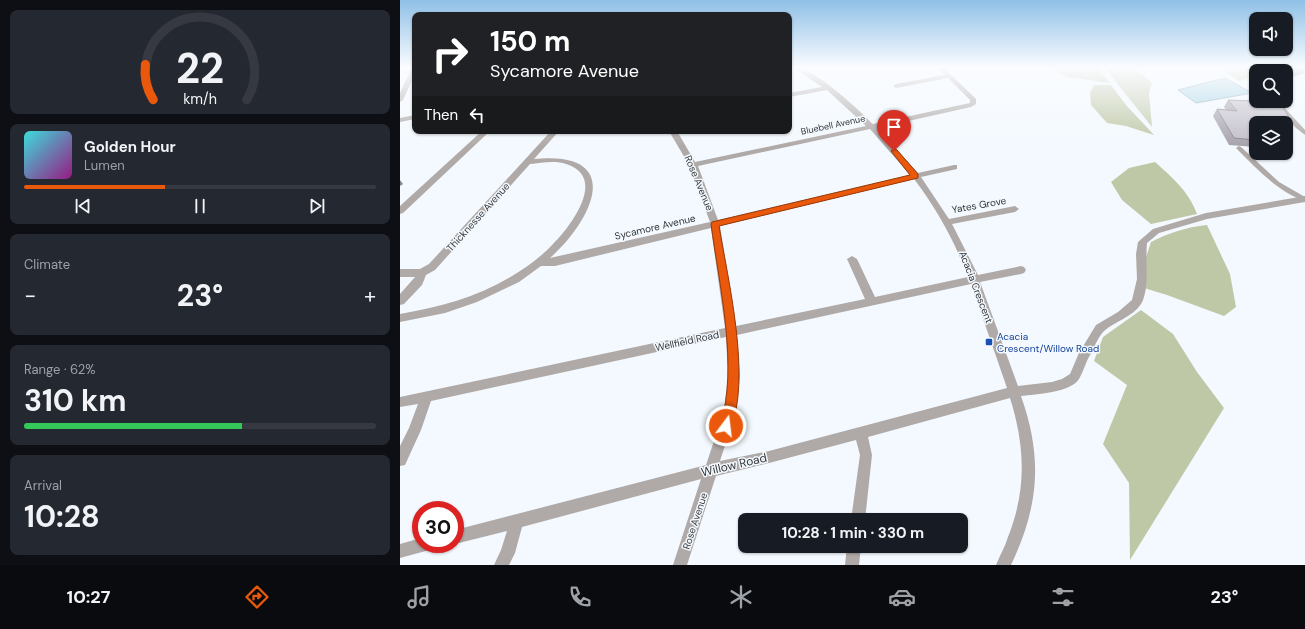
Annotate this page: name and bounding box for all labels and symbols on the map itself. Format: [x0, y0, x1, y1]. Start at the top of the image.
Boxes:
pin [877, 110, 911, 151]
street label: Bluebell Avenue [800, 112, 866, 138]
street label: Rose Avenue [682, 153, 717, 213]
street label: Thicknesse Avenue [444, 180, 513, 254]
street label: Yates Grove [951, 194, 1008, 216]
street label: Sycamore Avenue [613, 211, 697, 243]
street label: Acacia Crescent [956, 249, 996, 325]
street label: Wellfield Road [654, 328, 720, 354]
place label: Acacia Crescent/Willow Road [997, 330, 1099, 355]
marker: Acacia Crescent/Willow Road [984, 337, 994, 347]
position arrow [705, 405, 747, 447]
street label: Willow Road [700, 450, 768, 480]
street label: Rose Avenue [680, 491, 710, 551]
speed limit sign: 30 [412, 501, 464, 553]

